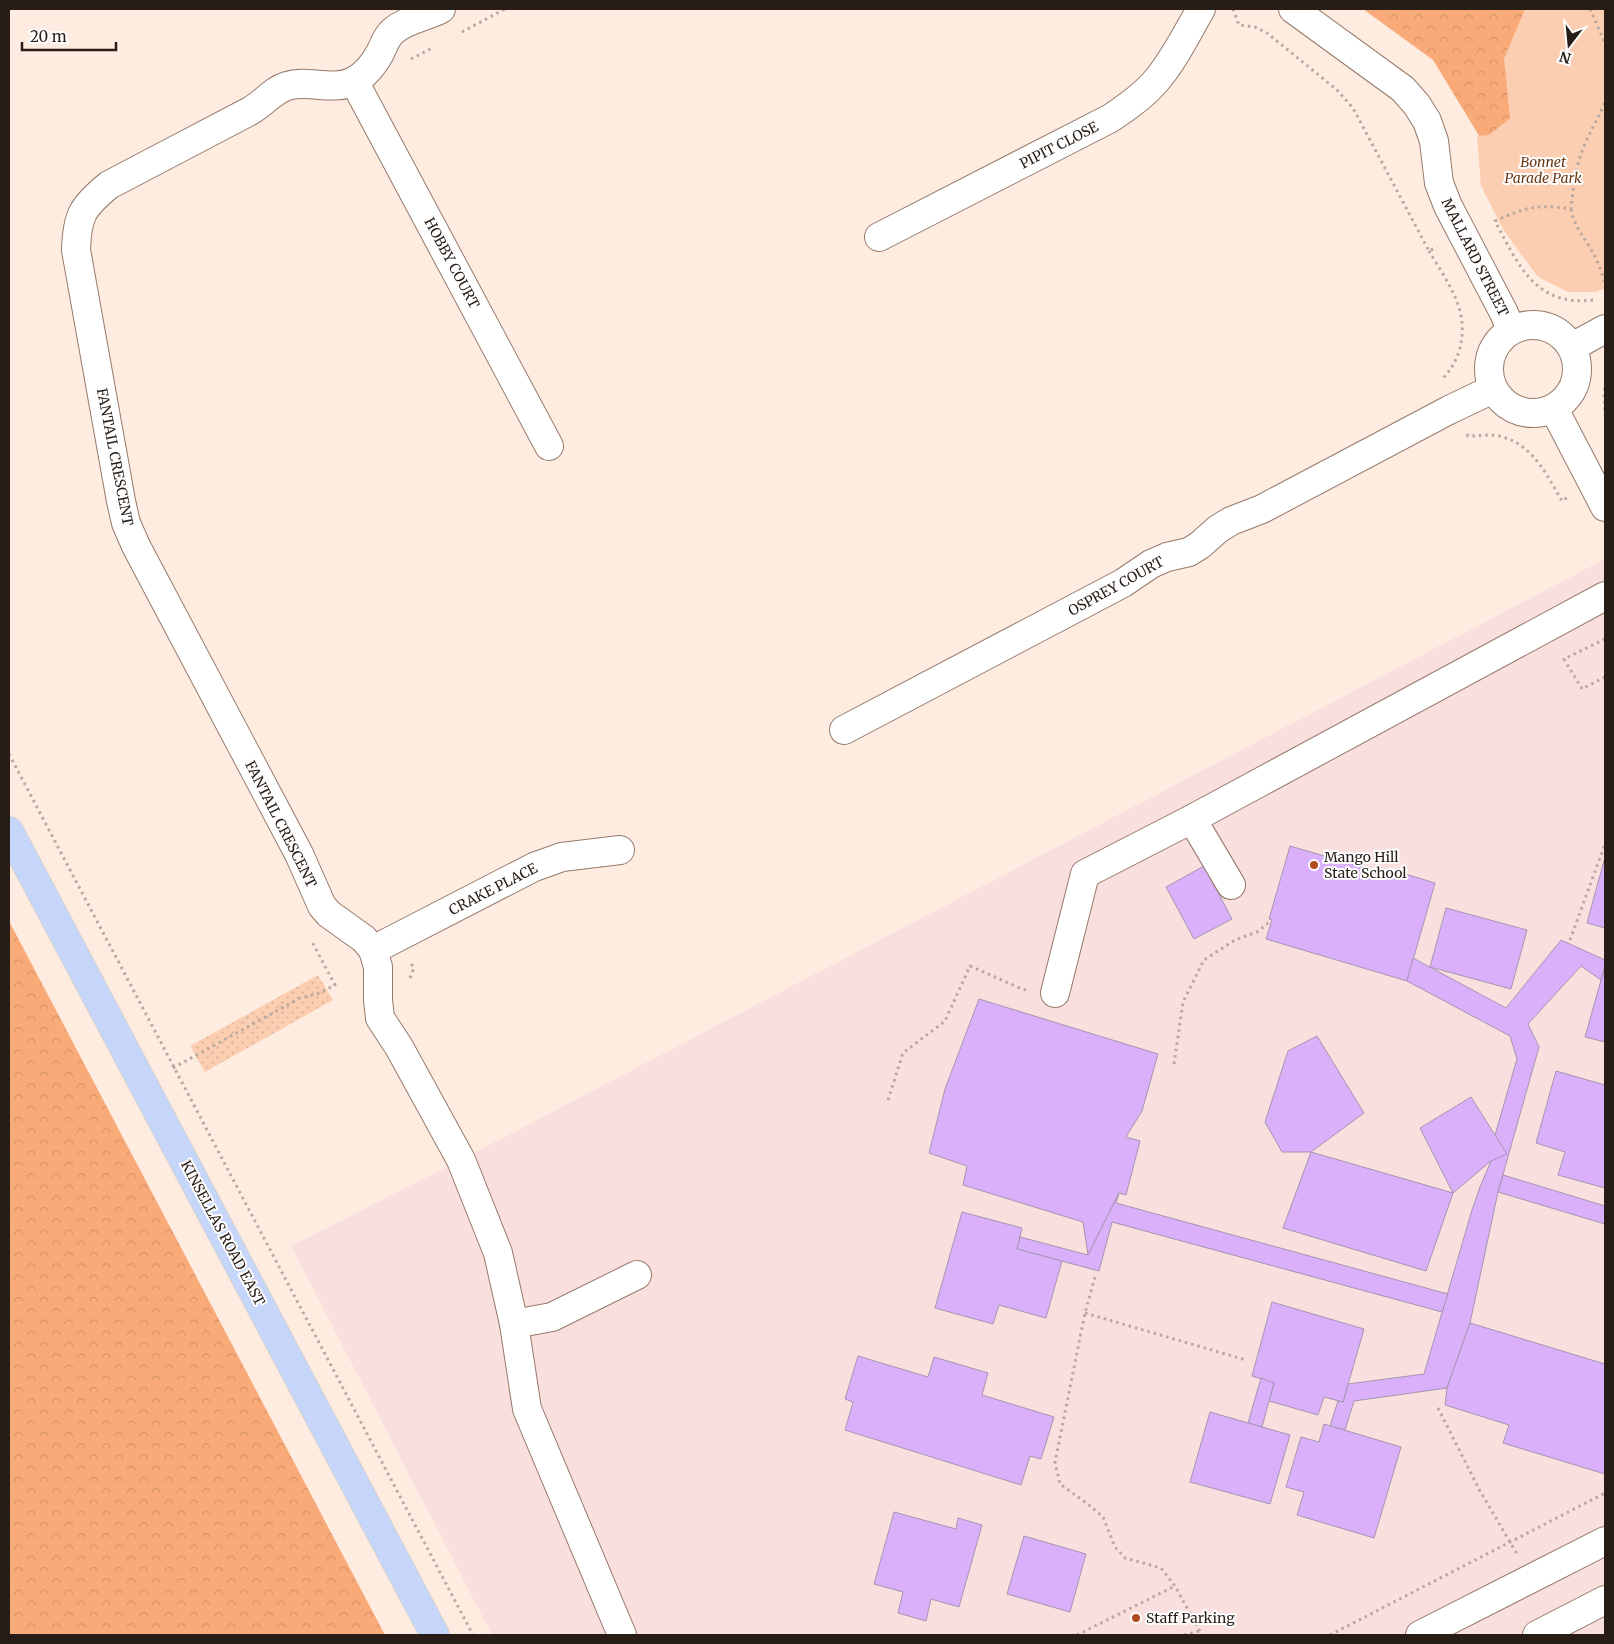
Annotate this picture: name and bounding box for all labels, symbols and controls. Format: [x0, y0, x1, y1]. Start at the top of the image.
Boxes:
scale bar [22, 20, 116, 52]
north arrow [1544, 20, 1594, 70]
text: 20 m [30, 27, 67, 46]
text: N [1558, 47, 1573, 68]
street label: PIPIT CLOSE [1017, 117, 1101, 173]
park label: Bonnet Parade Park [1504, 153, 1582, 187]
street label: MALLARD STREET [1437, 195, 1513, 319]
street label: HOBBY COURT [421, 215, 484, 312]
street label: FANTAIL CRESCENT [93, 387, 137, 528]
street label: OSPREY COURT [1065, 552, 1167, 620]
street label: FANTAIL CRESCENT [241, 758, 321, 891]
place label: Mango Hill State School [1324, 848, 1407, 882]
street label: CRAKE PLACE [446, 859, 540, 919]
marker: Mango Hill State School [1308, 859, 1320, 871]
street label: KINSELLAS ROAD EAST [177, 1157, 269, 1309]
place label: Staff Parking [1146, 1609, 1235, 1627]
marker: Staff Parking [1130, 1612, 1142, 1624]

